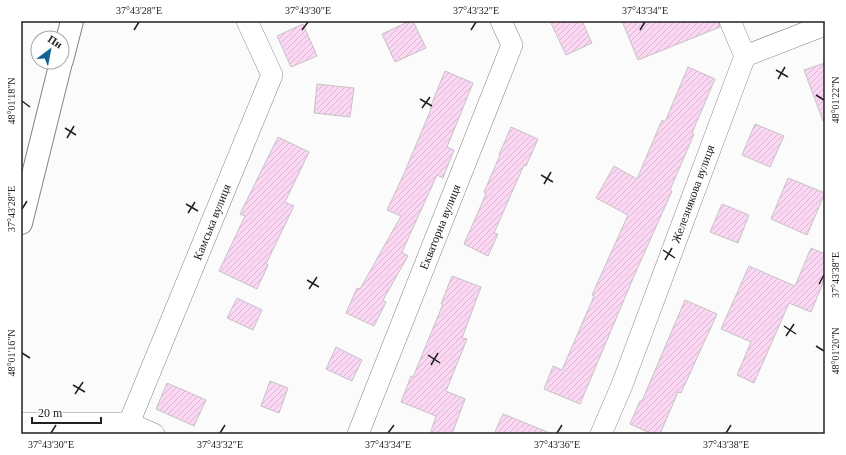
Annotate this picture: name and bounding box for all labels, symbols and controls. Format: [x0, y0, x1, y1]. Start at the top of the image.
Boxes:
text: 37°43'28"E [116, 5, 162, 16]
text: 37°43'30"E [285, 5, 331, 16]
text: 37°43'32"E [453, 5, 499, 16]
text: 37°43'34"E [622, 5, 668, 16]
north arrow [30, 30, 70, 70]
text: Пн [46, 32, 65, 51]
text: 48°01'22"N [830, 76, 841, 124]
text: 48°01'18"N [6, 77, 17, 125]
street label: Железнякова вулиця [669, 142, 717, 245]
street label: Камська вулиця [190, 182, 234, 262]
street label: Екваторна вулиця [417, 182, 464, 272]
text: 37°43'28"E [6, 186, 17, 232]
text: 37°43'38"E [830, 252, 841, 298]
text: 48°01'20"N [830, 327, 841, 375]
text: 48°01'16"N [6, 329, 17, 377]
scale bar [32, 399, 101, 425]
text: 20 m [38, 406, 63, 420]
text: 37°43'30"E [28, 439, 74, 450]
text: 37°43'32"E [197, 439, 243, 450]
text: 37°43'34"E [365, 439, 411, 450]
text: 37°43'36"E [534, 439, 580, 450]
text: 37°43'38"E [703, 439, 749, 450]

